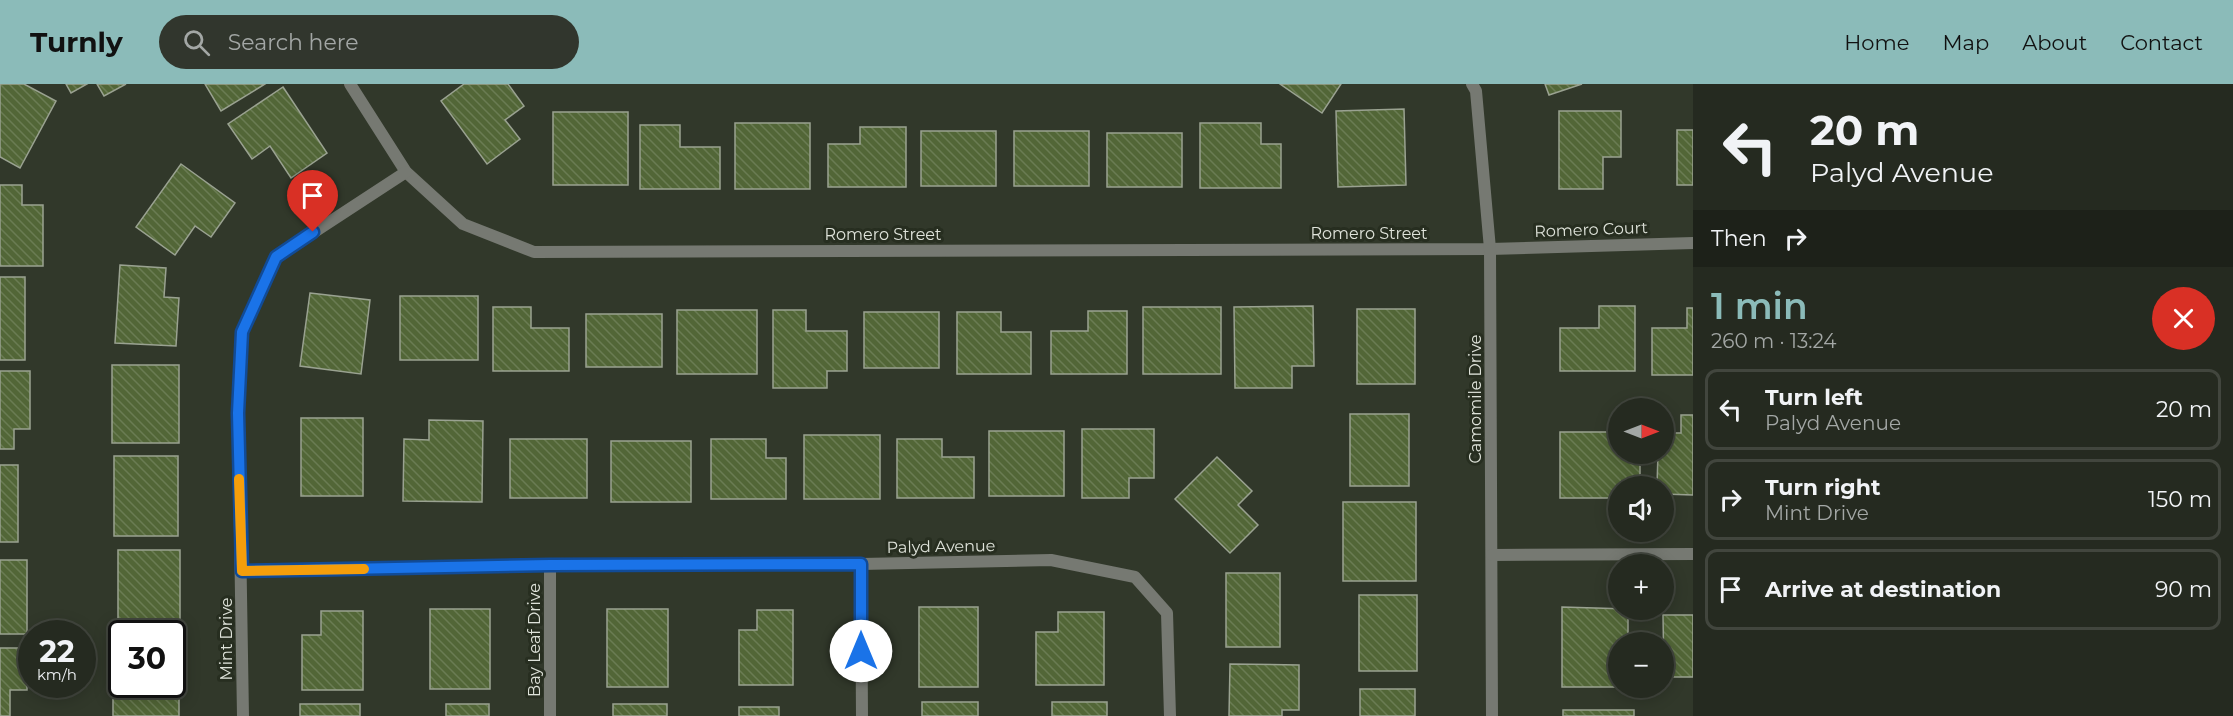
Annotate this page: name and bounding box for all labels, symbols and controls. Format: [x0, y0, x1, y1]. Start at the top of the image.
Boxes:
search box [159, 15, 579, 69]
text: Turnly [30, 25, 123, 59]
icon: search [180, 26, 213, 59]
text: Search here [228, 29, 359, 56]
text: Home [1844, 30, 1909, 55]
text: Map [1942, 30, 1989, 55]
text: About [2022, 30, 2087, 55]
text: Contact [2120, 30, 2203, 55]
text: 20 m [1810, 104, 1919, 156]
icon: left [1711, 108, 1789, 186]
text: Palyd Avenue [1810, 156, 1994, 189]
pin [287, 170, 338, 232]
icon: arrive [296, 179, 329, 212]
street label: Romero Court [1534, 218, 1649, 241]
icon: right [1779, 222, 1812, 255]
street label: Romero Street [1310, 224, 1428, 243]
street label: Romero Street [824, 225, 942, 244]
text: Then [1711, 225, 1767, 252]
text: 1 min [1711, 284, 1808, 328]
button: close [2152, 287, 2215, 350]
text: 260 m · 13:24 [1711, 329, 1837, 353]
street label: Camomile Drive [1466, 334, 1485, 464]
text: Turn left [1765, 384, 1863, 411]
icon: left [1714, 393, 1747, 426]
text: 20 m [2156, 396, 2212, 423]
north arrow [1608, 398, 1674, 464]
map controls [1608, 398, 1674, 698]
text: Palyd Avenue [1765, 411, 1901, 435]
text: Turn right [1765, 474, 1880, 501]
button: sound [1608, 476, 1674, 542]
icon: right [1714, 483, 1747, 516]
text: 150 m [2148, 486, 2212, 513]
text: Mint Drive [1765, 501, 1869, 525]
street label: Palyd Avenue [886, 536, 996, 557]
button: + [1608, 554, 1674, 620]
icon: arrive [1714, 573, 1747, 606]
text: Arrive at destination [1765, 576, 2001, 603]
text: 90 m [2155, 576, 2212, 603]
street label: Bay Leaf Drive [525, 583, 544, 697]
street label: Mint Drive [217, 598, 236, 681]
position arrow [829, 619, 893, 683]
speed limit sign: 30 [108, 620, 186, 698]
button: − [1608, 632, 1674, 698]
text: 22 [39, 633, 75, 670]
text: km/h [37, 665, 77, 684]

